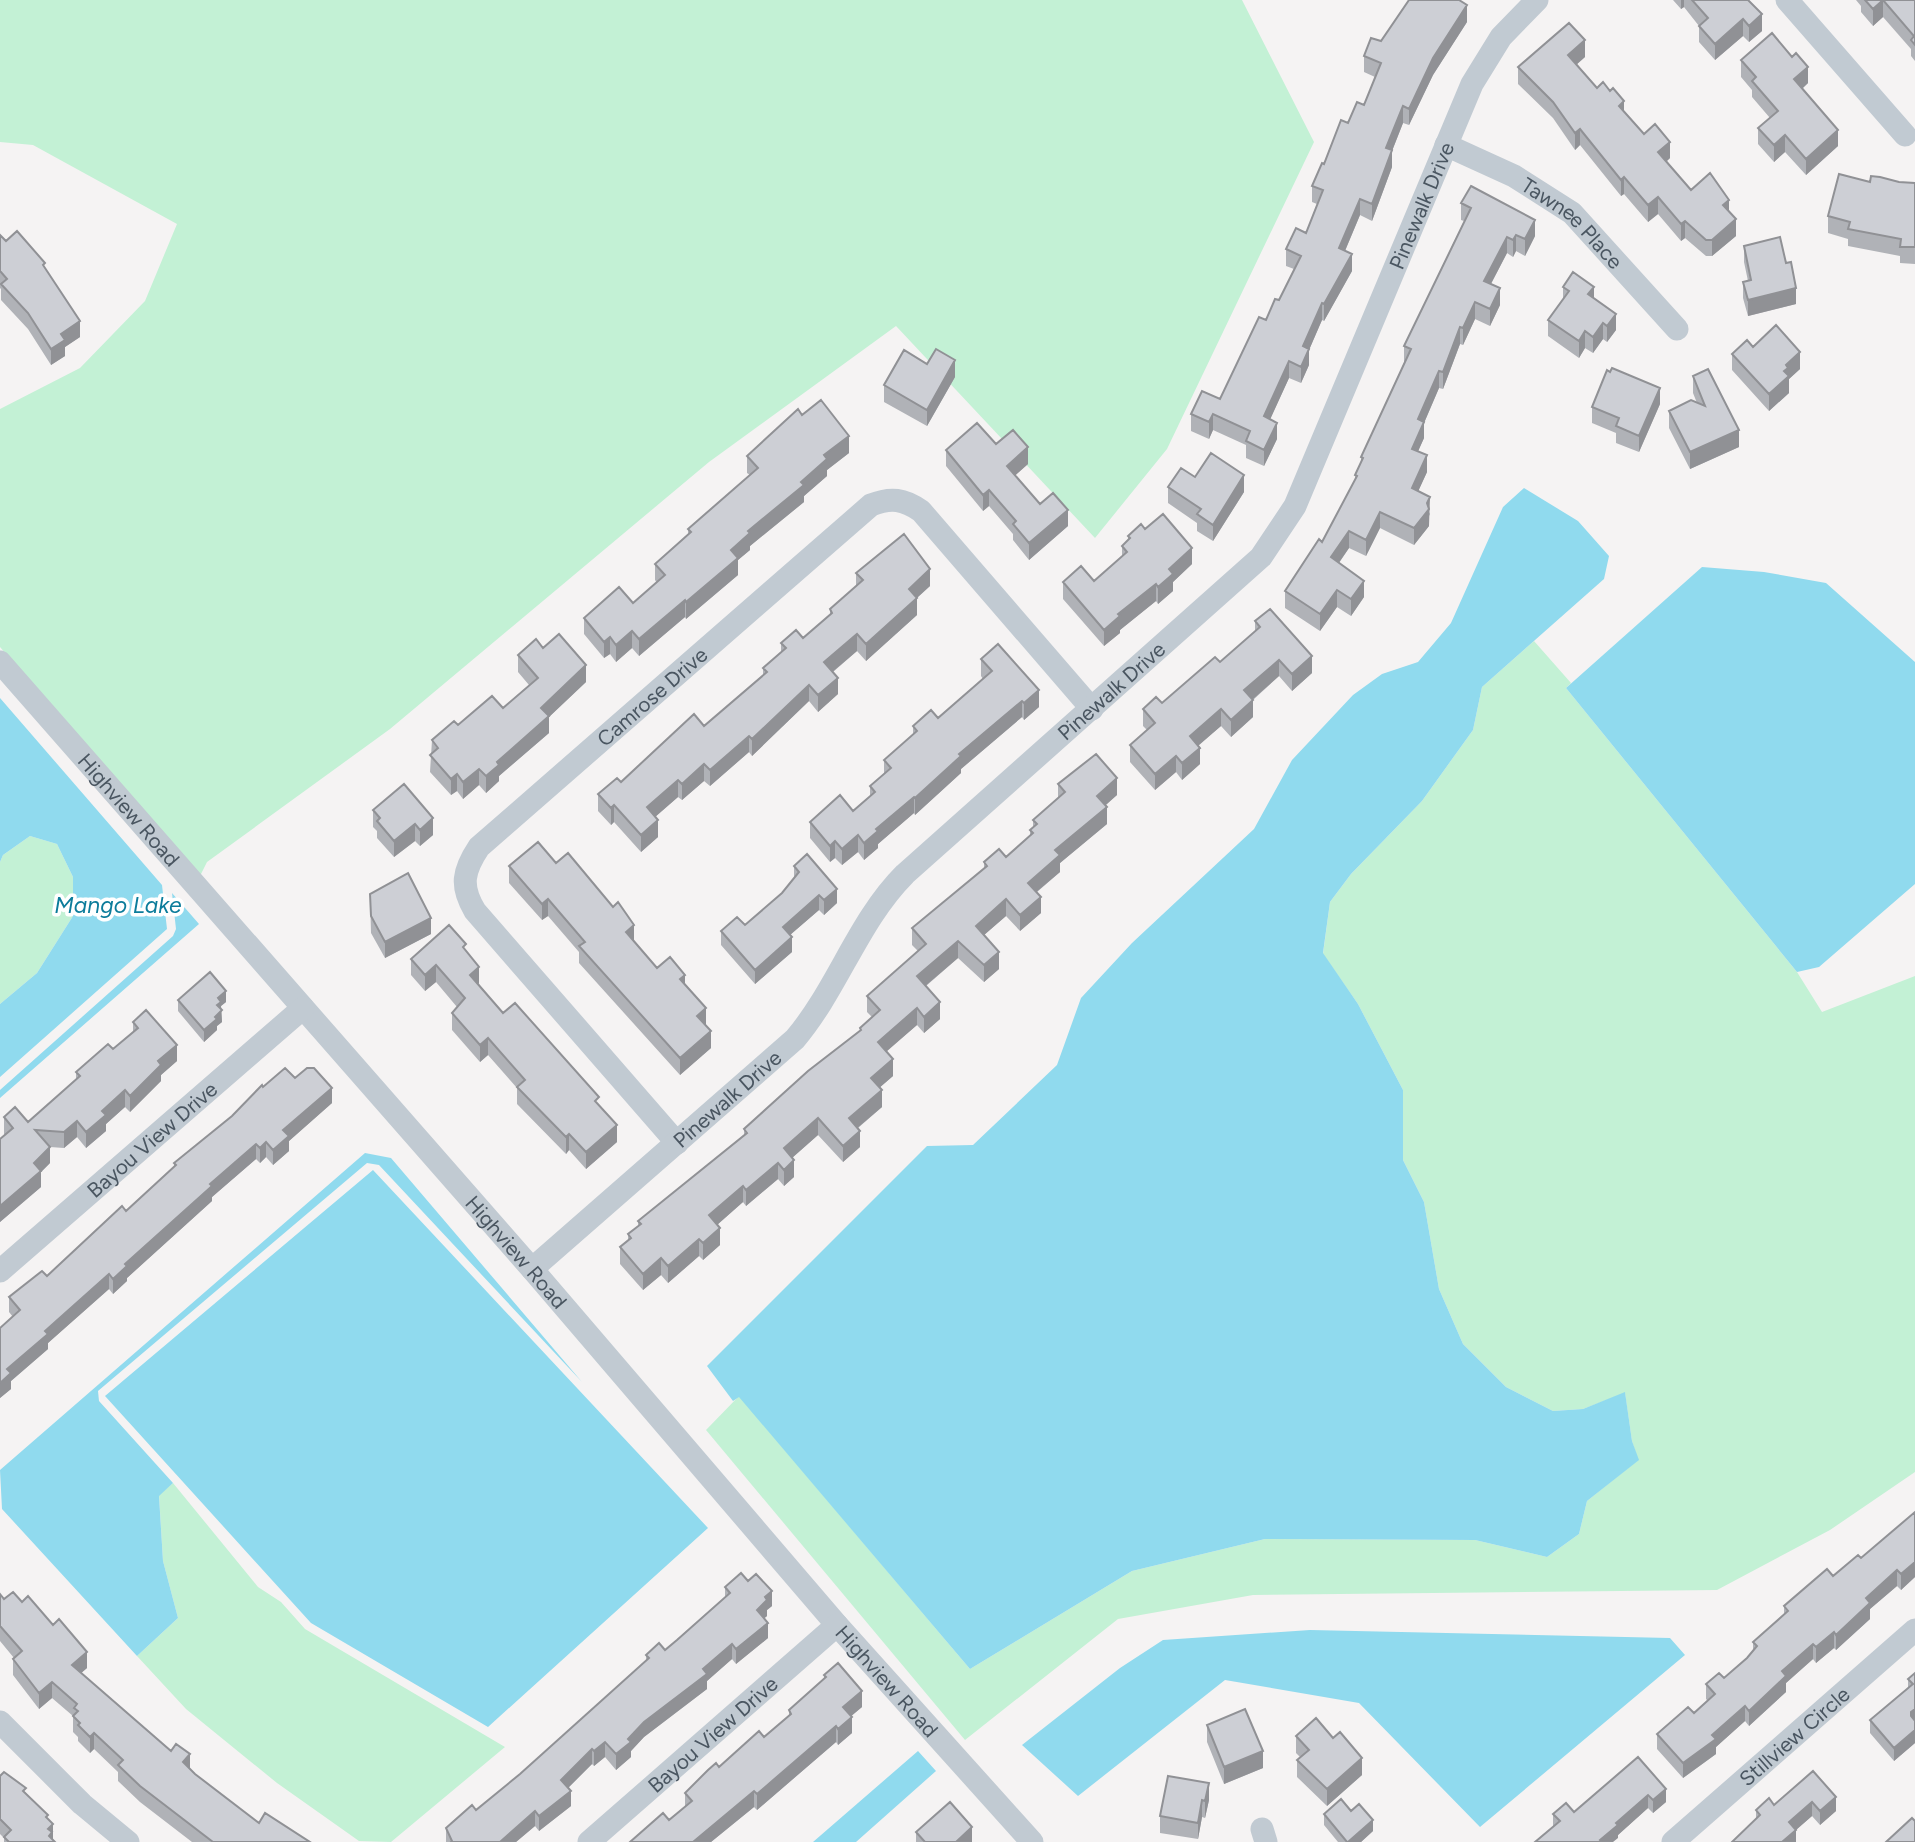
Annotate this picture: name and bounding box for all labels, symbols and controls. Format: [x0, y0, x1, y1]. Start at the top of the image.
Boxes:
street label: Pinewalk Drive [1383, 138, 1459, 273]
street label: Tawnee Place [1517, 172, 1628, 273]
street label: Pinewalk Drive [1052, 636, 1170, 745]
street label: Camrose Drive [592, 641, 712, 751]
street label: Highview Road [73, 748, 185, 871]
water label: Mango Lake [54, 891, 182, 919]
street label: Pinewalk Drive [668, 1044, 786, 1153]
street label: Bayou View Drive [82, 1076, 222, 1202]
street label: Highview Road [461, 1190, 572, 1313]
street label: Highview Road [831, 1620, 944, 1742]
street label: Bayou View Drive [642, 1671, 782, 1797]
street label: Stillview Circle [1734, 1681, 1854, 1791]

